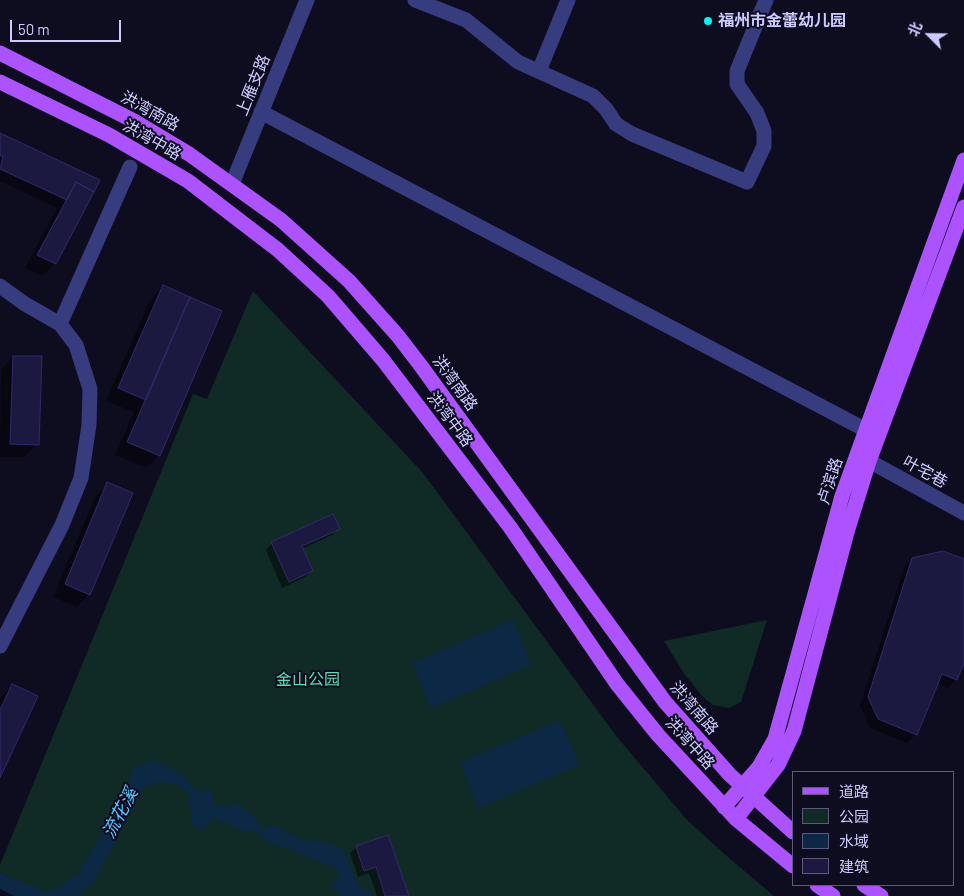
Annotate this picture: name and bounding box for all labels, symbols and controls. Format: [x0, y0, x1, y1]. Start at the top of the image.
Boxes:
scale bar [12, 10, 124, 42]
north arrow [904, 10, 954, 60]
place label: 福州市金蕾幼儿园 [718, 11, 846, 31]
marker: 福州市金蕾幼儿园 [702, 15, 714, 27]
text: 北 [904, 19, 925, 39]
text: 50 m [18, 20, 50, 38]
street label: 上雁支路 [232, 52, 274, 118]
street label: 洪湾南路 [117, 87, 183, 135]
street label: 洪湾中路 [119, 116, 185, 164]
street label: 洪湾南路 [428, 351, 482, 415]
street label: 洪湾中路 [423, 388, 477, 450]
street label: 叶宅巷 [899, 452, 951, 492]
street label: 卢滨路 [813, 455, 847, 507]
park label: 金山公园 [276, 670, 340, 690]
street label: 洪湾南路 [666, 678, 722, 738]
street label: 洪湾中路 [661, 713, 719, 773]
legend [792, 771, 954, 886]
text: 道路 [839, 782, 869, 800]
water label: 流花溪 [98, 784, 142, 842]
text: 公园 [839, 807, 869, 825]
text: 水域 [839, 832, 869, 850]
text: 建筑 [839, 857, 869, 875]

